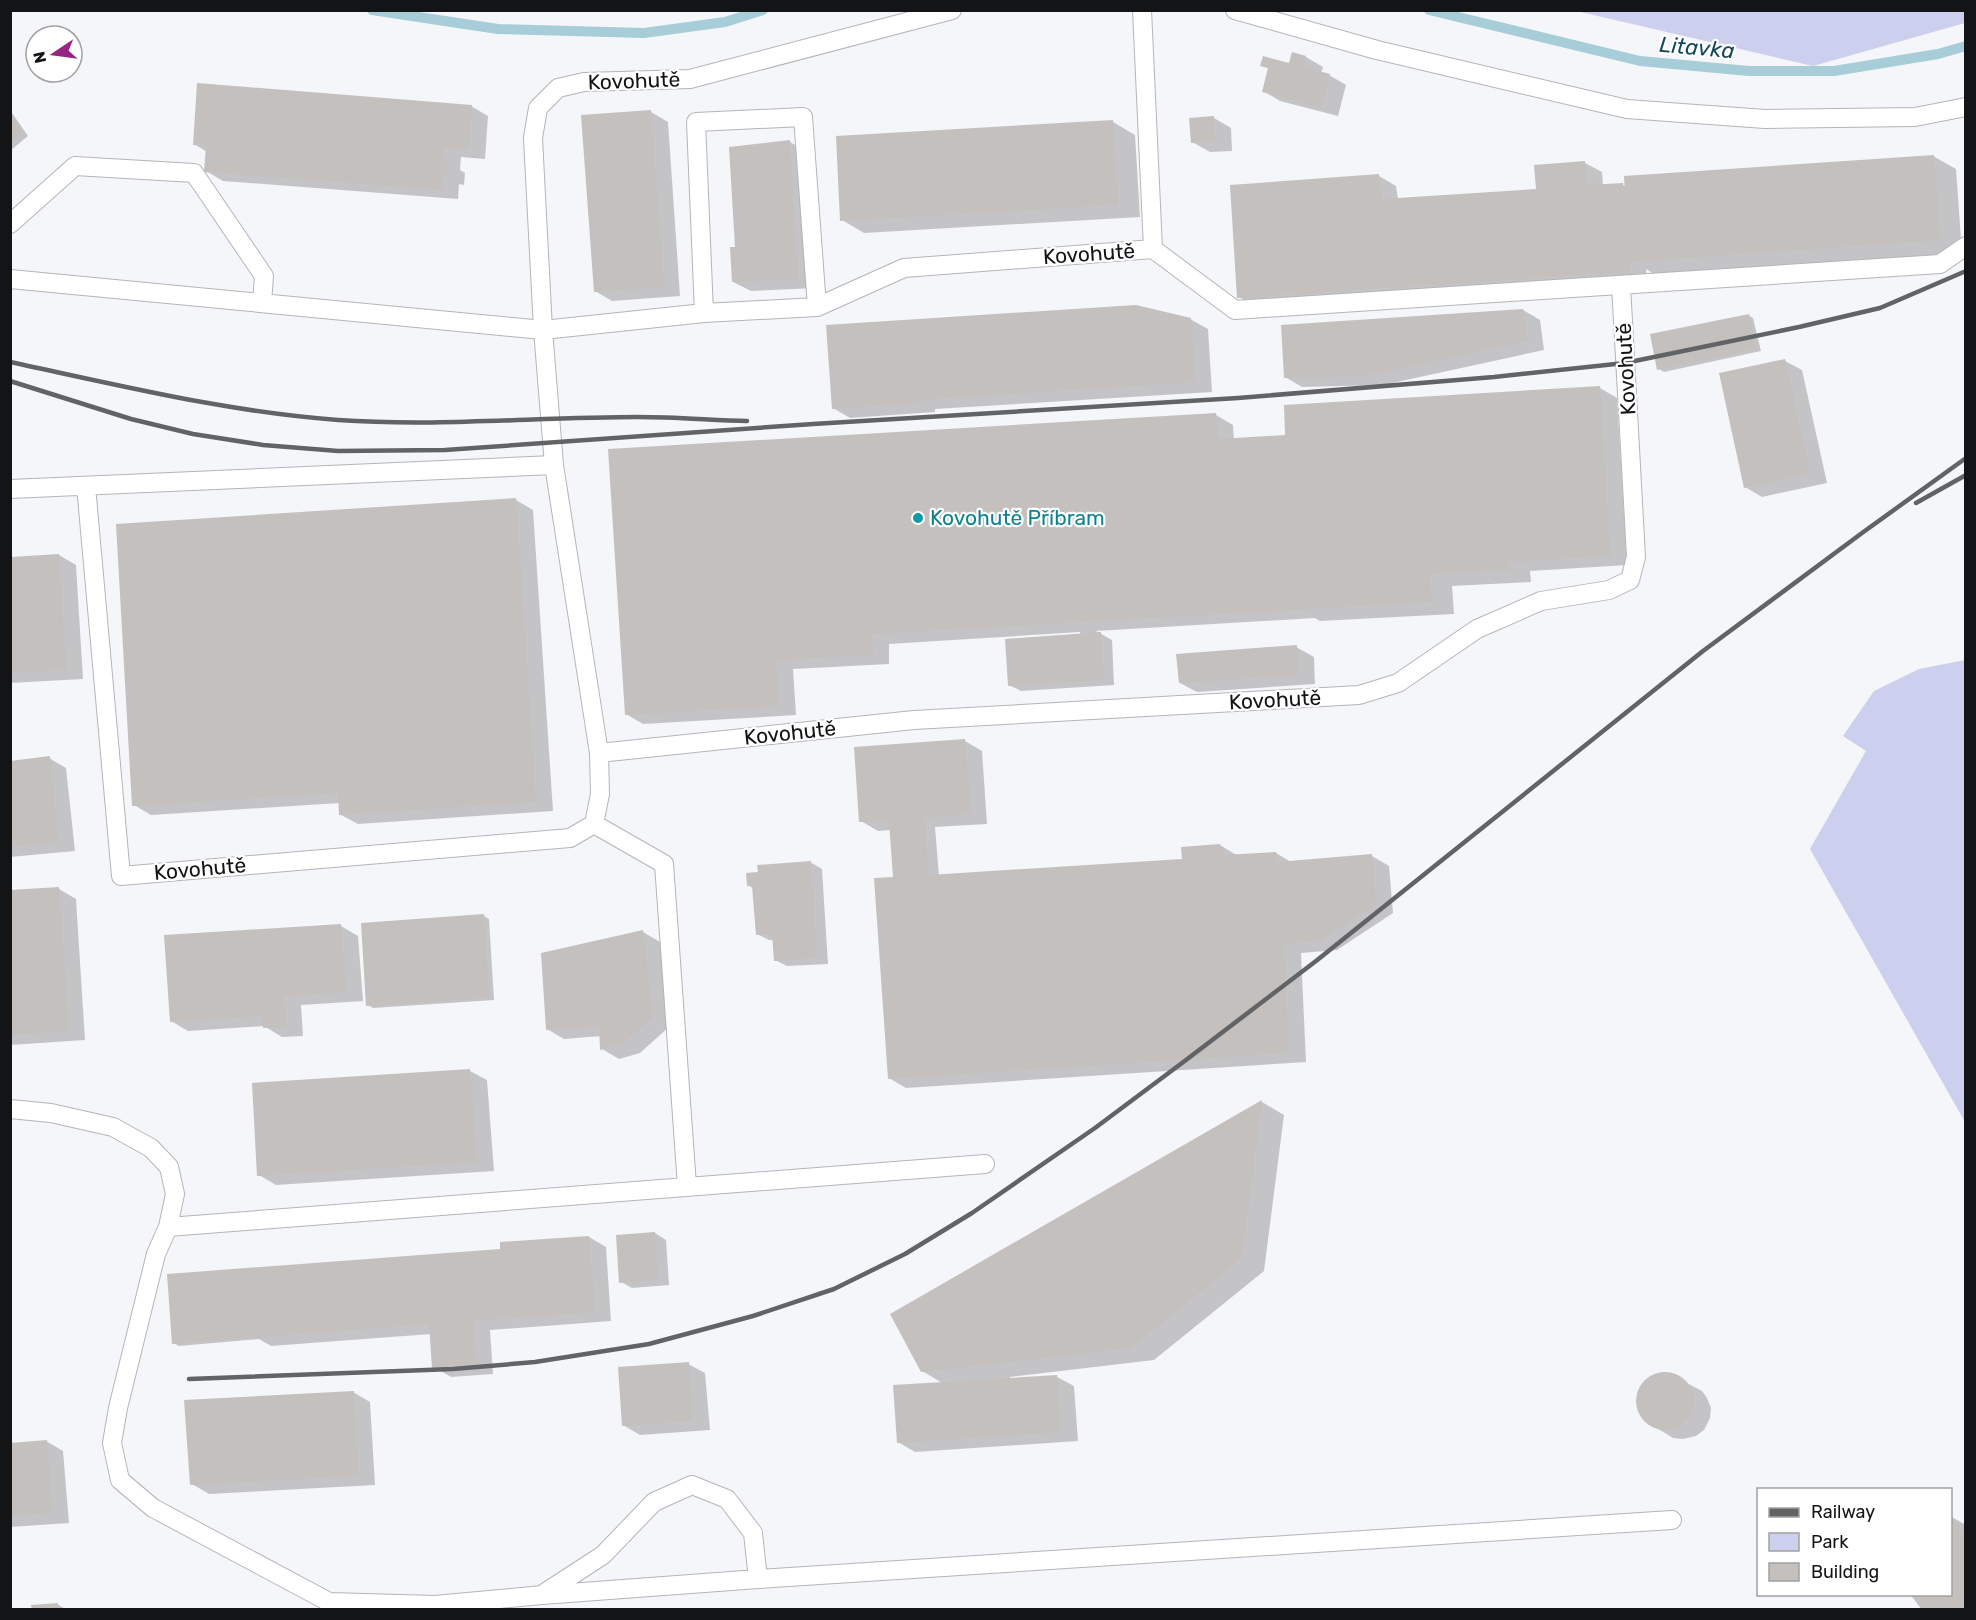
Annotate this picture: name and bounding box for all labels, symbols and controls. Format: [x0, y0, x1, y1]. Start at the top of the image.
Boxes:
north arrow [24, 24, 84, 84]
water label: Litavka [1658, 31, 1736, 64]
text: N [29, 50, 50, 65]
street label: Kovohutě [587, 66, 681, 95]
street label: Kovohutě [1042, 238, 1136, 269]
street label: Kovohutě [1611, 322, 1640, 416]
place label: Kovohutě Příbram [930, 505, 1105, 530]
marker: Kovohutě Příbram [911, 511, 925, 525]
street label: Kovohutě [1228, 685, 1322, 714]
street label: Kovohutě [743, 715, 837, 750]
street label: Kovohutě [153, 852, 247, 885]
legend [1757, 1488, 1952, 1596]
text: Railway [1811, 1501, 1875, 1523]
text: Park [1811, 1531, 1849, 1553]
text: Building [1811, 1561, 1879, 1583]

